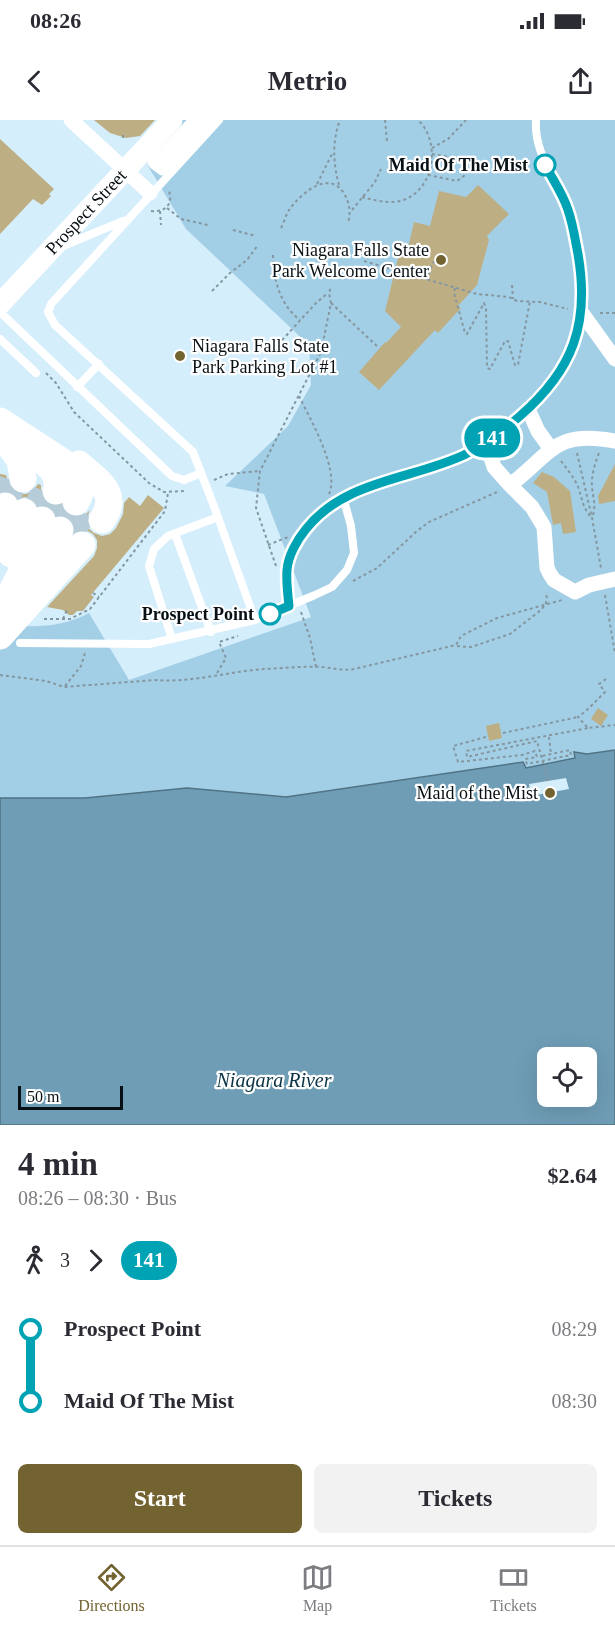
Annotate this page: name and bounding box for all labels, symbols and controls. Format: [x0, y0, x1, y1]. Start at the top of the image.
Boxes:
text: 08:26 [30, 8, 81, 33]
icon: back [18, 65, 51, 98]
icon: share [564, 65, 597, 98]
text: Metrio [268, 66, 347, 96]
marker: Maid Of The Mist [534, 154, 556, 176]
place label: Maid Of The Mist [389, 155, 528, 175]
street label: Prospect Street [42, 165, 130, 258]
place label: Niagara Falls State Park Welcome Center [272, 240, 429, 281]
marker: Niagara Falls State Park Welcome Center [434, 253, 448, 267]
place label: Niagara Falls State Park Parking Lot #1 [192, 336, 338, 377]
marker: Niagara Falls State Park Parking Lot #1 [173, 349, 187, 363]
line badge: 141 [458, 418, 526, 458]
text: 141 [476, 426, 508, 450]
marker: Prospect Point [259, 603, 281, 625]
place label: Prospect Point [142, 604, 254, 624]
place label: Maid of the Mist [417, 783, 538, 803]
marker: Maid of the Mist [543, 786, 557, 800]
map controls [537, 1047, 597, 1107]
button: locate [537, 1047, 597, 1107]
water label: Niagara River [216, 1069, 332, 1092]
scale bar [18, 1083, 123, 1110]
text: 50 m [27, 1088, 59, 1105]
text: 4 min [18, 1146, 98, 1182]
text: $2.64 [548, 1163, 597, 1188]
text: 08:26 – 08:30 · Bus [18, 1187, 177, 1209]
icon: walk [18, 1244, 51, 1277]
icon: forward [79, 1244, 112, 1277]
text: 141 [133, 1248, 165, 1272]
text: 3 [60, 1249, 70, 1271]
text: Prospect Point [64, 1316, 201, 1341]
text: 08:29 [551, 1318, 597, 1340]
text: Maid Of The Mist [64, 1388, 234, 1413]
text: 08:30 [551, 1390, 597, 1412]
button: Start [18, 1464, 302, 1533]
button: Tickets [314, 1464, 597, 1533]
tab: Directions [78, 1561, 145, 1615]
tab: Map [301, 1561, 334, 1615]
tab: Tickets [490, 1561, 537, 1615]

